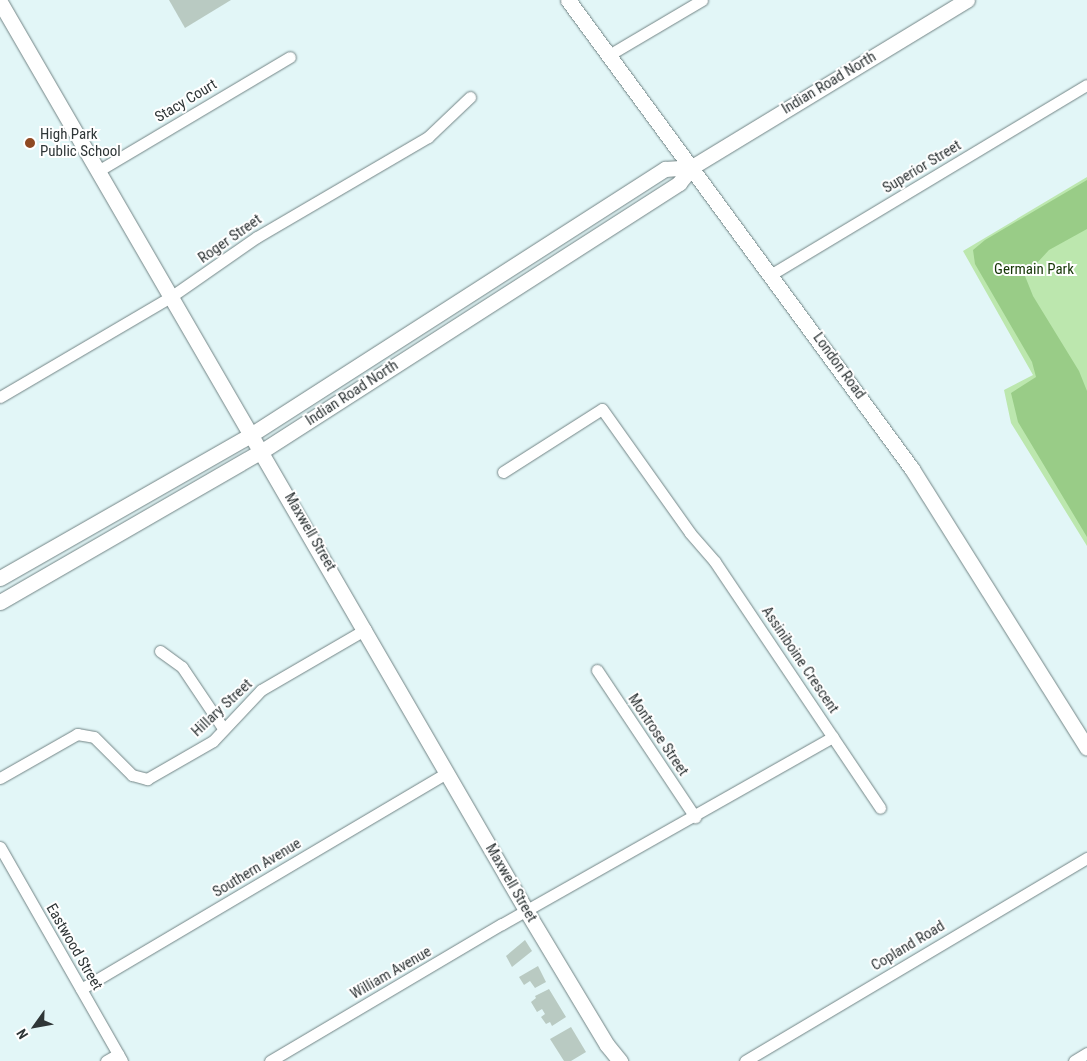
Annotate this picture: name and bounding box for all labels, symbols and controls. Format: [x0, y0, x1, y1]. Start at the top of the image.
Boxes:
street label: Indian Road North [779, 48, 879, 118]
street label: Stacy Court [152, 76, 220, 126]
place label: High Park Public School [40, 125, 121, 160]
marker: High Park Public School [24, 137, 36, 149]
street label: Superior Street [880, 137, 964, 197]
street label: Roger Street [195, 211, 265, 267]
park label: Germain Park [994, 261, 1074, 279]
street label: London Road [809, 329, 869, 403]
street label: Indian Road North [302, 356, 402, 430]
street label: Maxwell Street [280, 490, 340, 574]
street label: Assiniboine Crescent [758, 603, 842, 717]
street label: Hillary Street [188, 675, 256, 741]
street label: Montrose Street [624, 691, 692, 779]
street label: Southern Avenue [210, 835, 304, 901]
street label: Maxwell Street [481, 841, 541, 925]
street label: Eastwood Street [42, 901, 106, 993]
street label: Copland Road [868, 917, 948, 975]
street label: William Avenue [347, 943, 435, 1003]
north arrow [10, 1001, 60, 1051]
text: N [13, 1026, 31, 1042]

